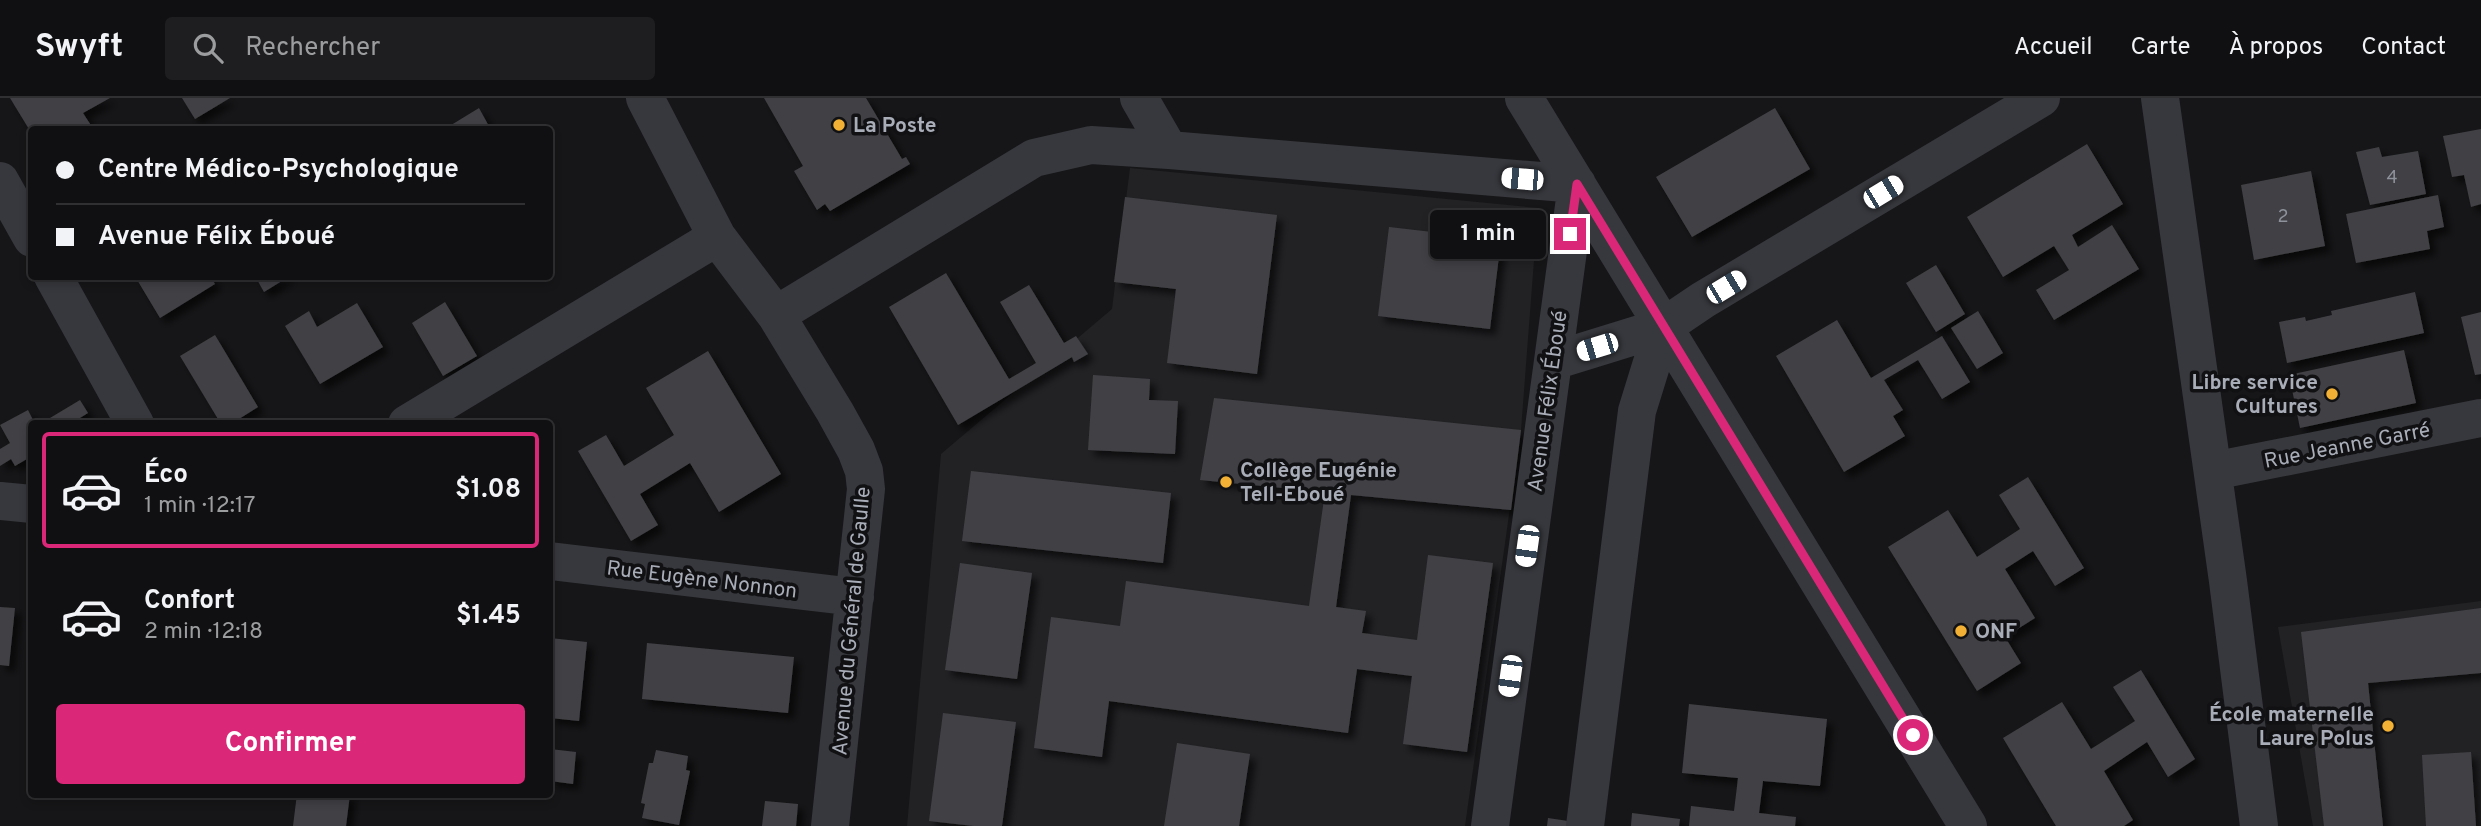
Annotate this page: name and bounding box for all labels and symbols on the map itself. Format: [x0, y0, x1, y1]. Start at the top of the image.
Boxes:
place label: La Poste [853, 113, 937, 140]
marker: La Poste [831, 117, 847, 133]
car [1501, 167, 1544, 191]
house number: 4 [2386, 167, 2398, 190]
car [1860, 172, 1907, 212]
house number: 2 [2277, 206, 2289, 229]
callout: 1 min [1430, 209, 1546, 258]
route end [1554, 218, 1586, 250]
car [1703, 267, 1750, 307]
street label: Avenue Félix Éboué [1521, 309, 1575, 494]
car [1574, 331, 1621, 363]
place label: Libre service Cultures [2192, 370, 2318, 421]
marker: Libre service Cultures [2324, 386, 2340, 402]
street label: Rue Jeanne Garré [2262, 417, 2433, 476]
place label: Collège Eugénie Tell-Eboué [1240, 458, 1397, 509]
marker: Collège Eugénie Tell-Eboué [1218, 474, 1234, 490]
street label: Avenue du Général de Gaulle [827, 486, 878, 757]
car [1514, 524, 1541, 568]
street label: Rue Eugène Nonnon [605, 555, 799, 606]
place label: ONF [1975, 619, 2017, 646]
marker: ONF [1953, 623, 1969, 639]
car [1497, 654, 1524, 698]
place label: École maternelle Laure Polus [2209, 701, 2374, 753]
marker: École maternelle Laure Polus [2380, 718, 2396, 734]
route start [1897, 719, 1929, 751]

